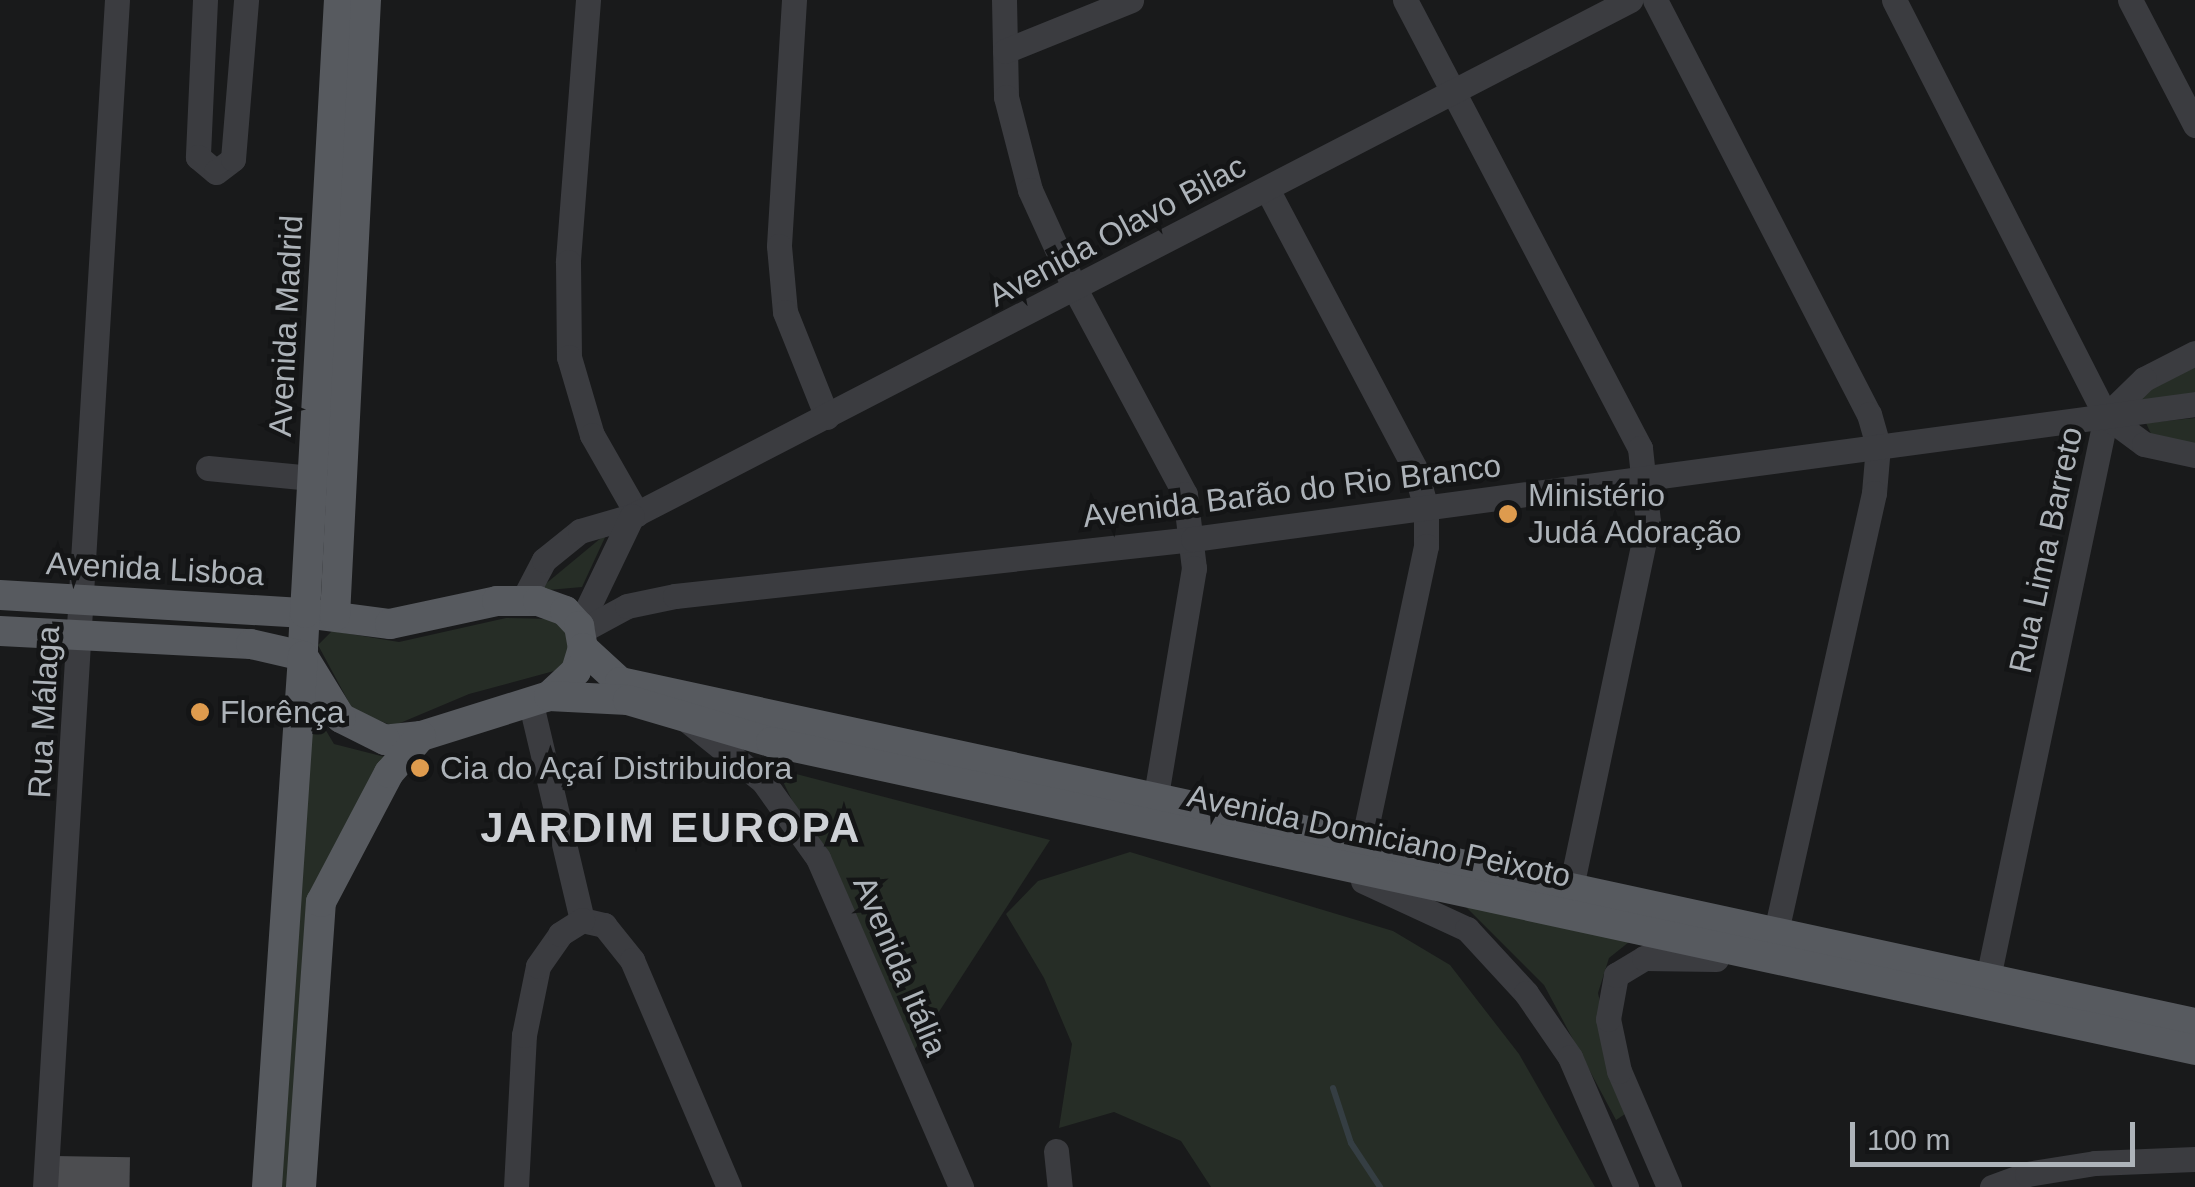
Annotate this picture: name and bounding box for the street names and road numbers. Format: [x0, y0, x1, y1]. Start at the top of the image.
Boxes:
street label: Avenida Olavo Bilac [982, 147, 1252, 315]
street label: Avenida Madrid [261, 214, 311, 438]
street label: Rua Lima Barreto [2001, 423, 2091, 677]
street label: Avenida Barão do Rio Branco [1081, 446, 1503, 536]
street label: Avenida Lisboa [45, 544, 265, 594]
street label: Rua Málaga [20, 625, 68, 799]
street label: Avenida Domiciano Peixoto [1184, 777, 1574, 895]
street label: Avenida Itália [845, 870, 955, 1062]

